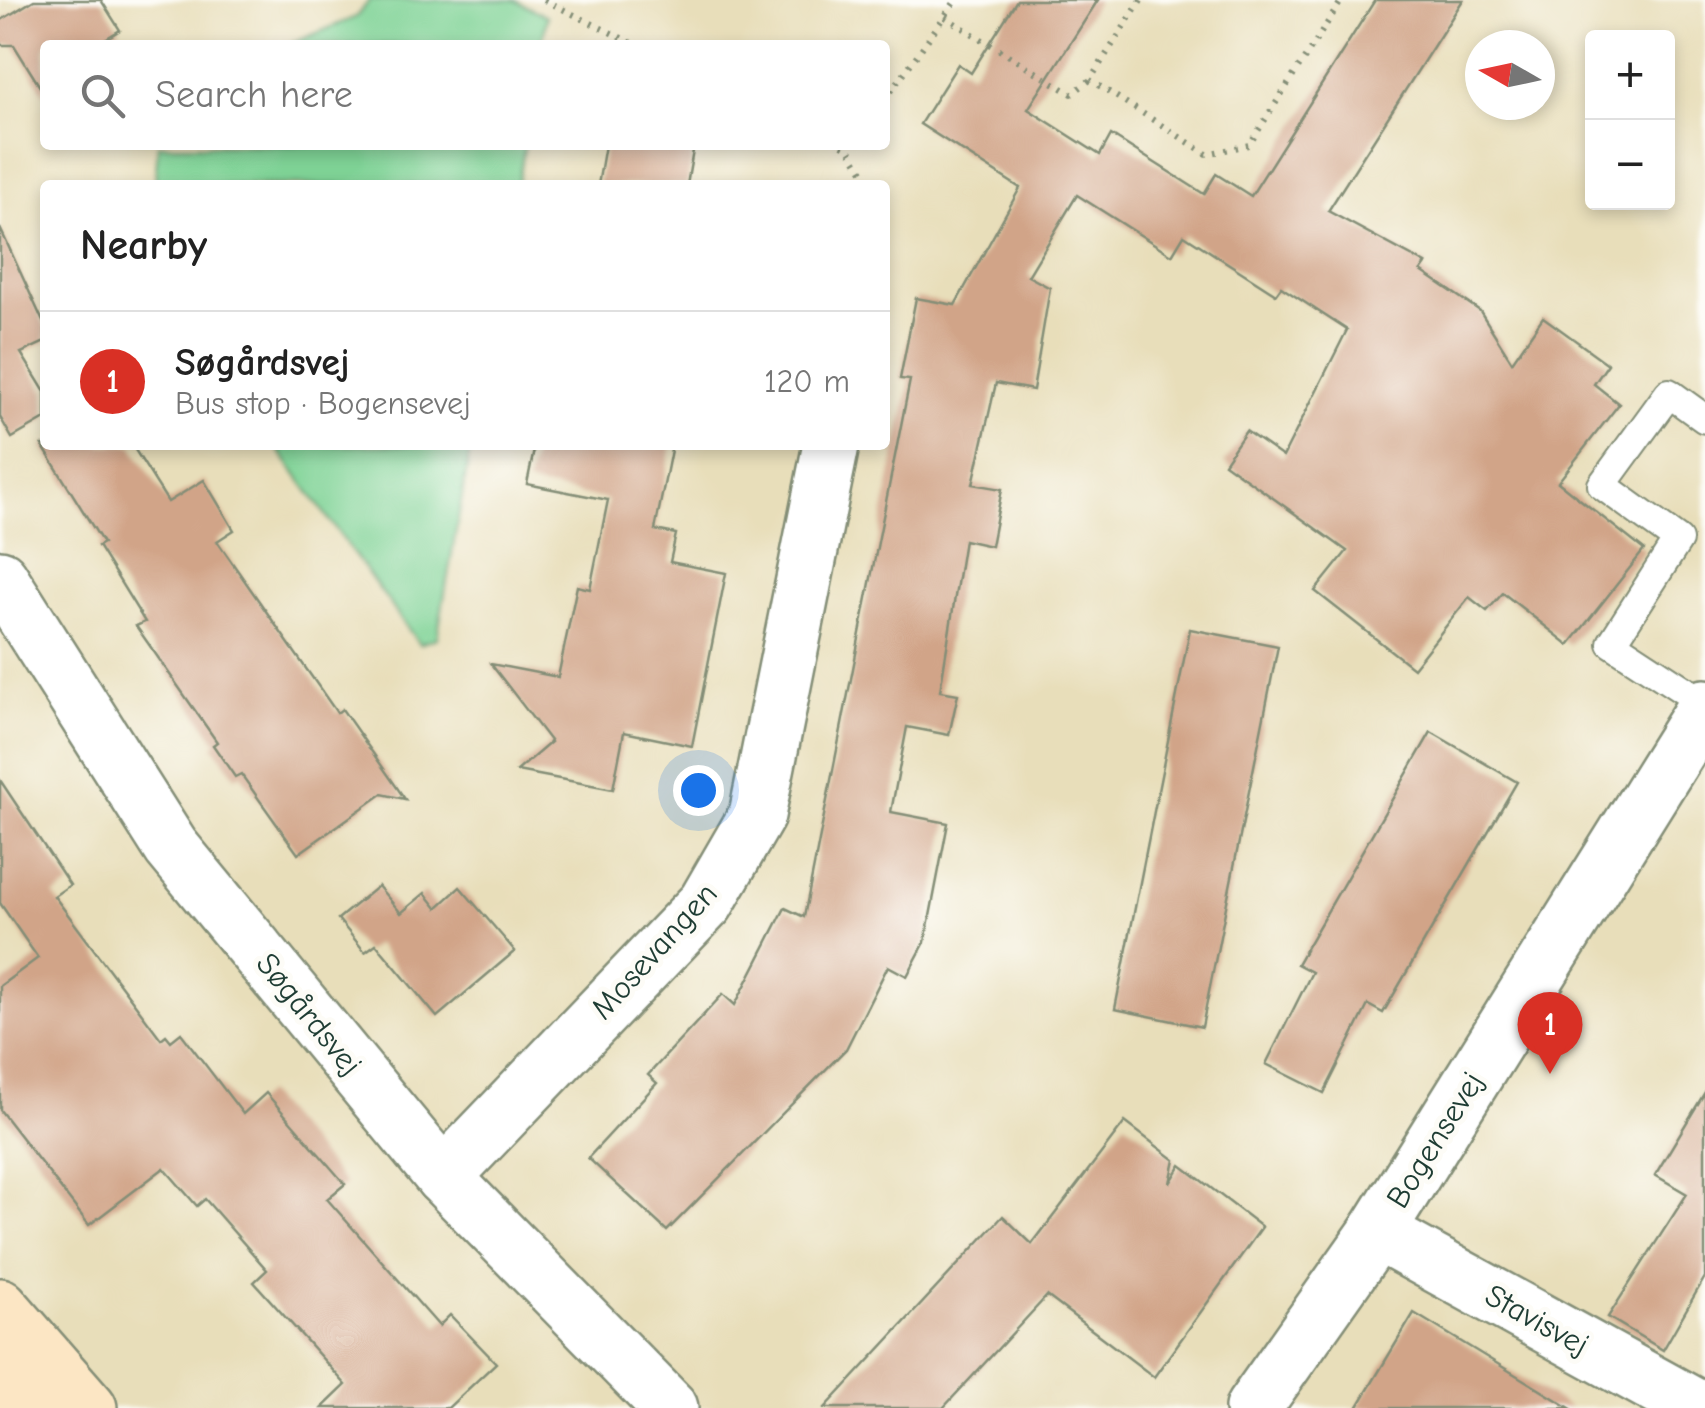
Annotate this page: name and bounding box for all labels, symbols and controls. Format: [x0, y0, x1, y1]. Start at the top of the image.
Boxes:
north arrow [1465, 30, 1555, 120]
map controls [1585, 30, 1675, 210]
button: + [1585, 30, 1675, 120]
search box [40, 40, 890, 150]
icon: search [75, 68, 130, 123]
text: Search here [155, 73, 353, 117]
button: − [1585, 120, 1675, 210]
text: Nearby [80, 221, 207, 270]
text: Søgårdsvej [175, 341, 350, 385]
text: 1 [106, 363, 119, 400]
text: 120 m [764, 363, 850, 400]
text: Bus stop · Bogensevej [175, 385, 471, 422]
your location [673, 765, 724, 816]
street label: Mosevangen [583, 875, 725, 1027]
street label: Søgårdsvej [249, 945, 369, 1083]
pin: 1 [1518, 992, 1582, 1074]
street label: Bogensevej [1379, 1065, 1491, 1215]
street label: Stavisvej [1479, 1277, 1595, 1363]

